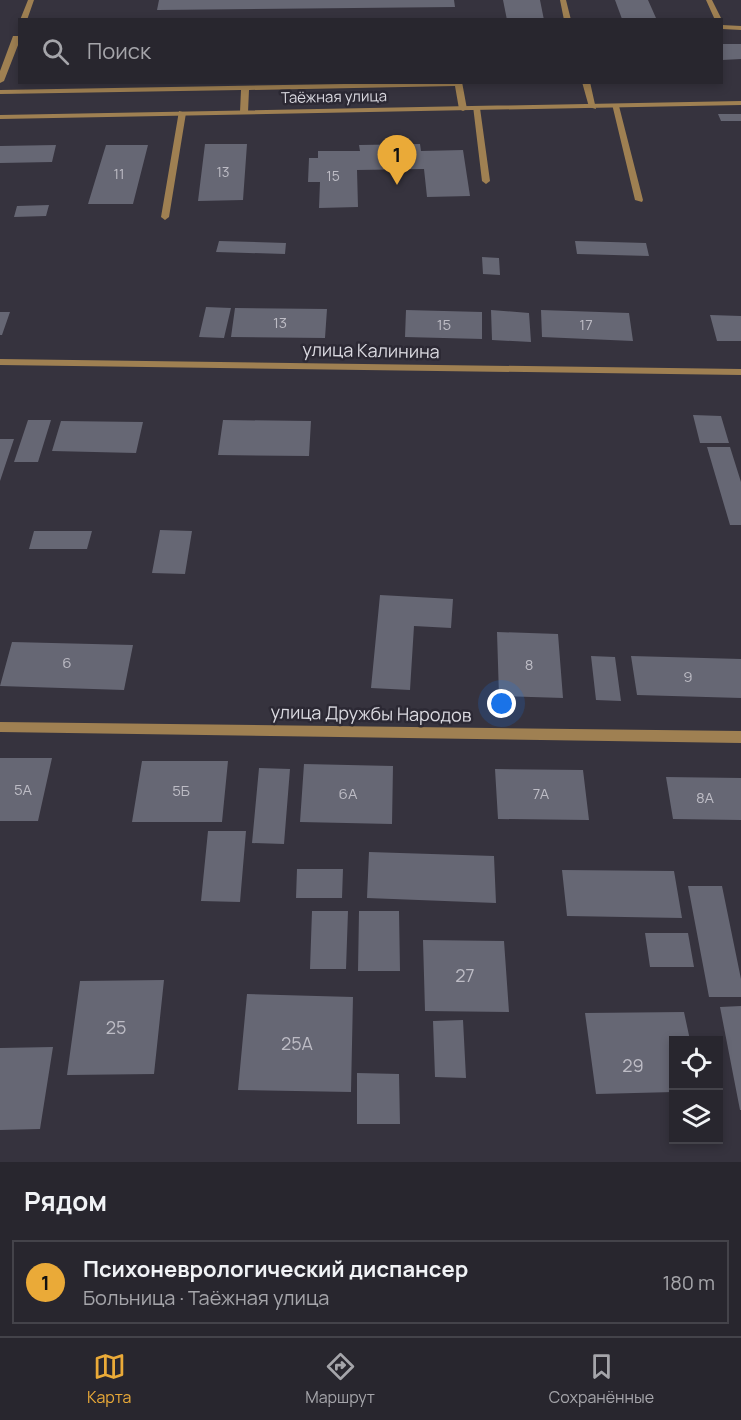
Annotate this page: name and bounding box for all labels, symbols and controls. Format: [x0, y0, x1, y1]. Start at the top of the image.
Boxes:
search box [18, 18, 723, 84]
icon: search [39, 35, 72, 68]
text: Поиск [87, 36, 151, 66]
street label: Таёжная улица [281, 85, 387, 108]
pin: 1 [378, 136, 416, 185]
house number: 13 [216, 162, 230, 181]
house number: 11 [114, 164, 124, 183]
house number: 15 [326, 166, 340, 185]
house number: 13 [273, 312, 287, 333]
house number: 15 [437, 314, 451, 335]
house number: 17 [579, 314, 593, 335]
street label: улица Калинина [302, 337, 440, 363]
house number: 6 [62, 652, 72, 673]
house number: 8 [525, 654, 533, 675]
house number: 9 [683, 666, 693, 687]
your location [487, 689, 516, 718]
street label: улица Дружбы Народов [270, 699, 472, 727]
house number: 5А [14, 779, 33, 800]
house number: 5Б [172, 780, 190, 801]
house number: 6А [339, 783, 358, 804]
house number: 7А [533, 783, 550, 804]
house number: 8А [696, 787, 715, 808]
house number: 27 [455, 963, 475, 987]
house number: 25 [106, 1015, 126, 1039]
house number: 25А [281, 1031, 314, 1055]
map controls [669, 1036, 723, 1144]
button: locate [669, 1036, 723, 1090]
house number: 29 [622, 1053, 644, 1077]
button: layers [669, 1090, 723, 1144]
text: Рядом [24, 1183, 107, 1219]
text: Психоневрологический диспансер [83, 1254, 468, 1284]
text: 1 [41, 1269, 50, 1296]
text: 180 m [662, 1269, 715, 1296]
text: Больница · Таёжная улица [83, 1284, 329, 1311]
tab: Карта [87, 1350, 131, 1408]
tab: Маршрут [305, 1350, 375, 1408]
tab: Сохранённые [549, 1350, 654, 1408]

